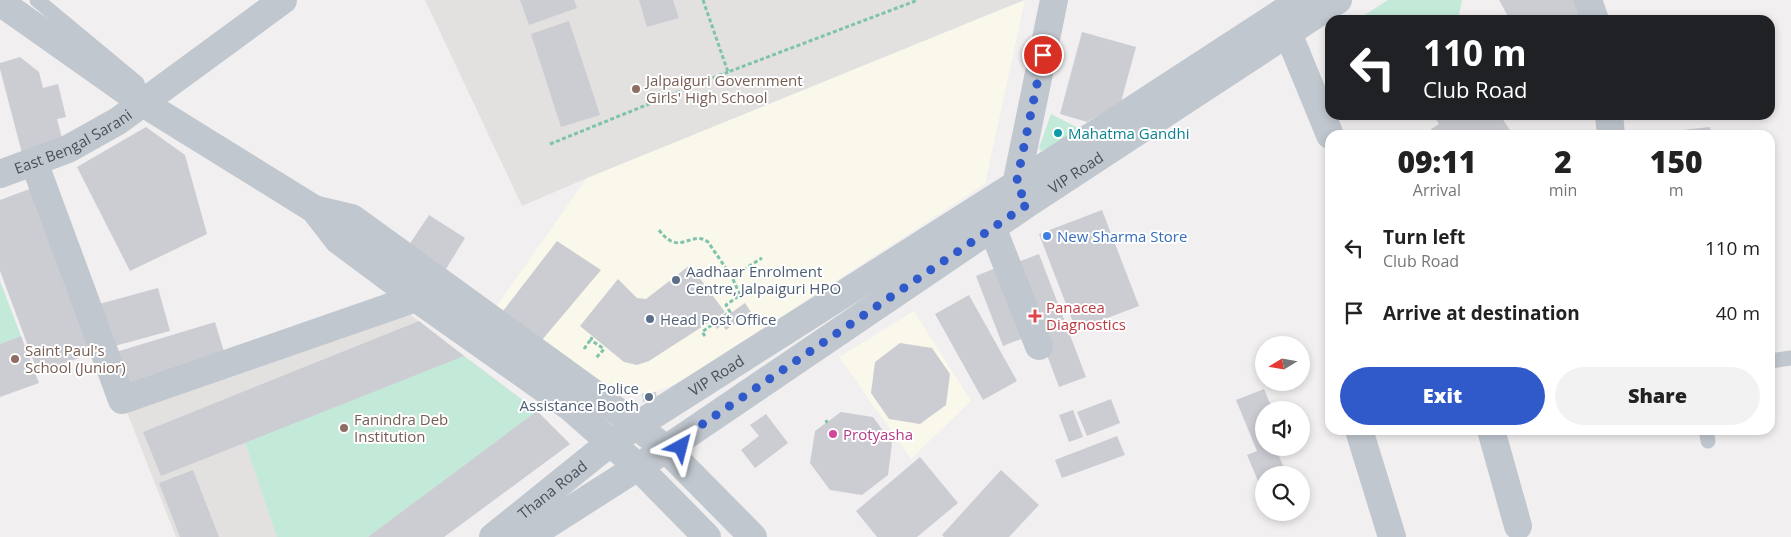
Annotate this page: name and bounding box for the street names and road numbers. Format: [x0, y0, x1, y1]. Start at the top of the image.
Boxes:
street label: East Bengal Sarani [11, 104, 136, 178]
street label: VIP Road [1044, 147, 1107, 198]
street label: VIP Road [685, 350, 748, 400]
street label: Thana Road [514, 455, 591, 523]

